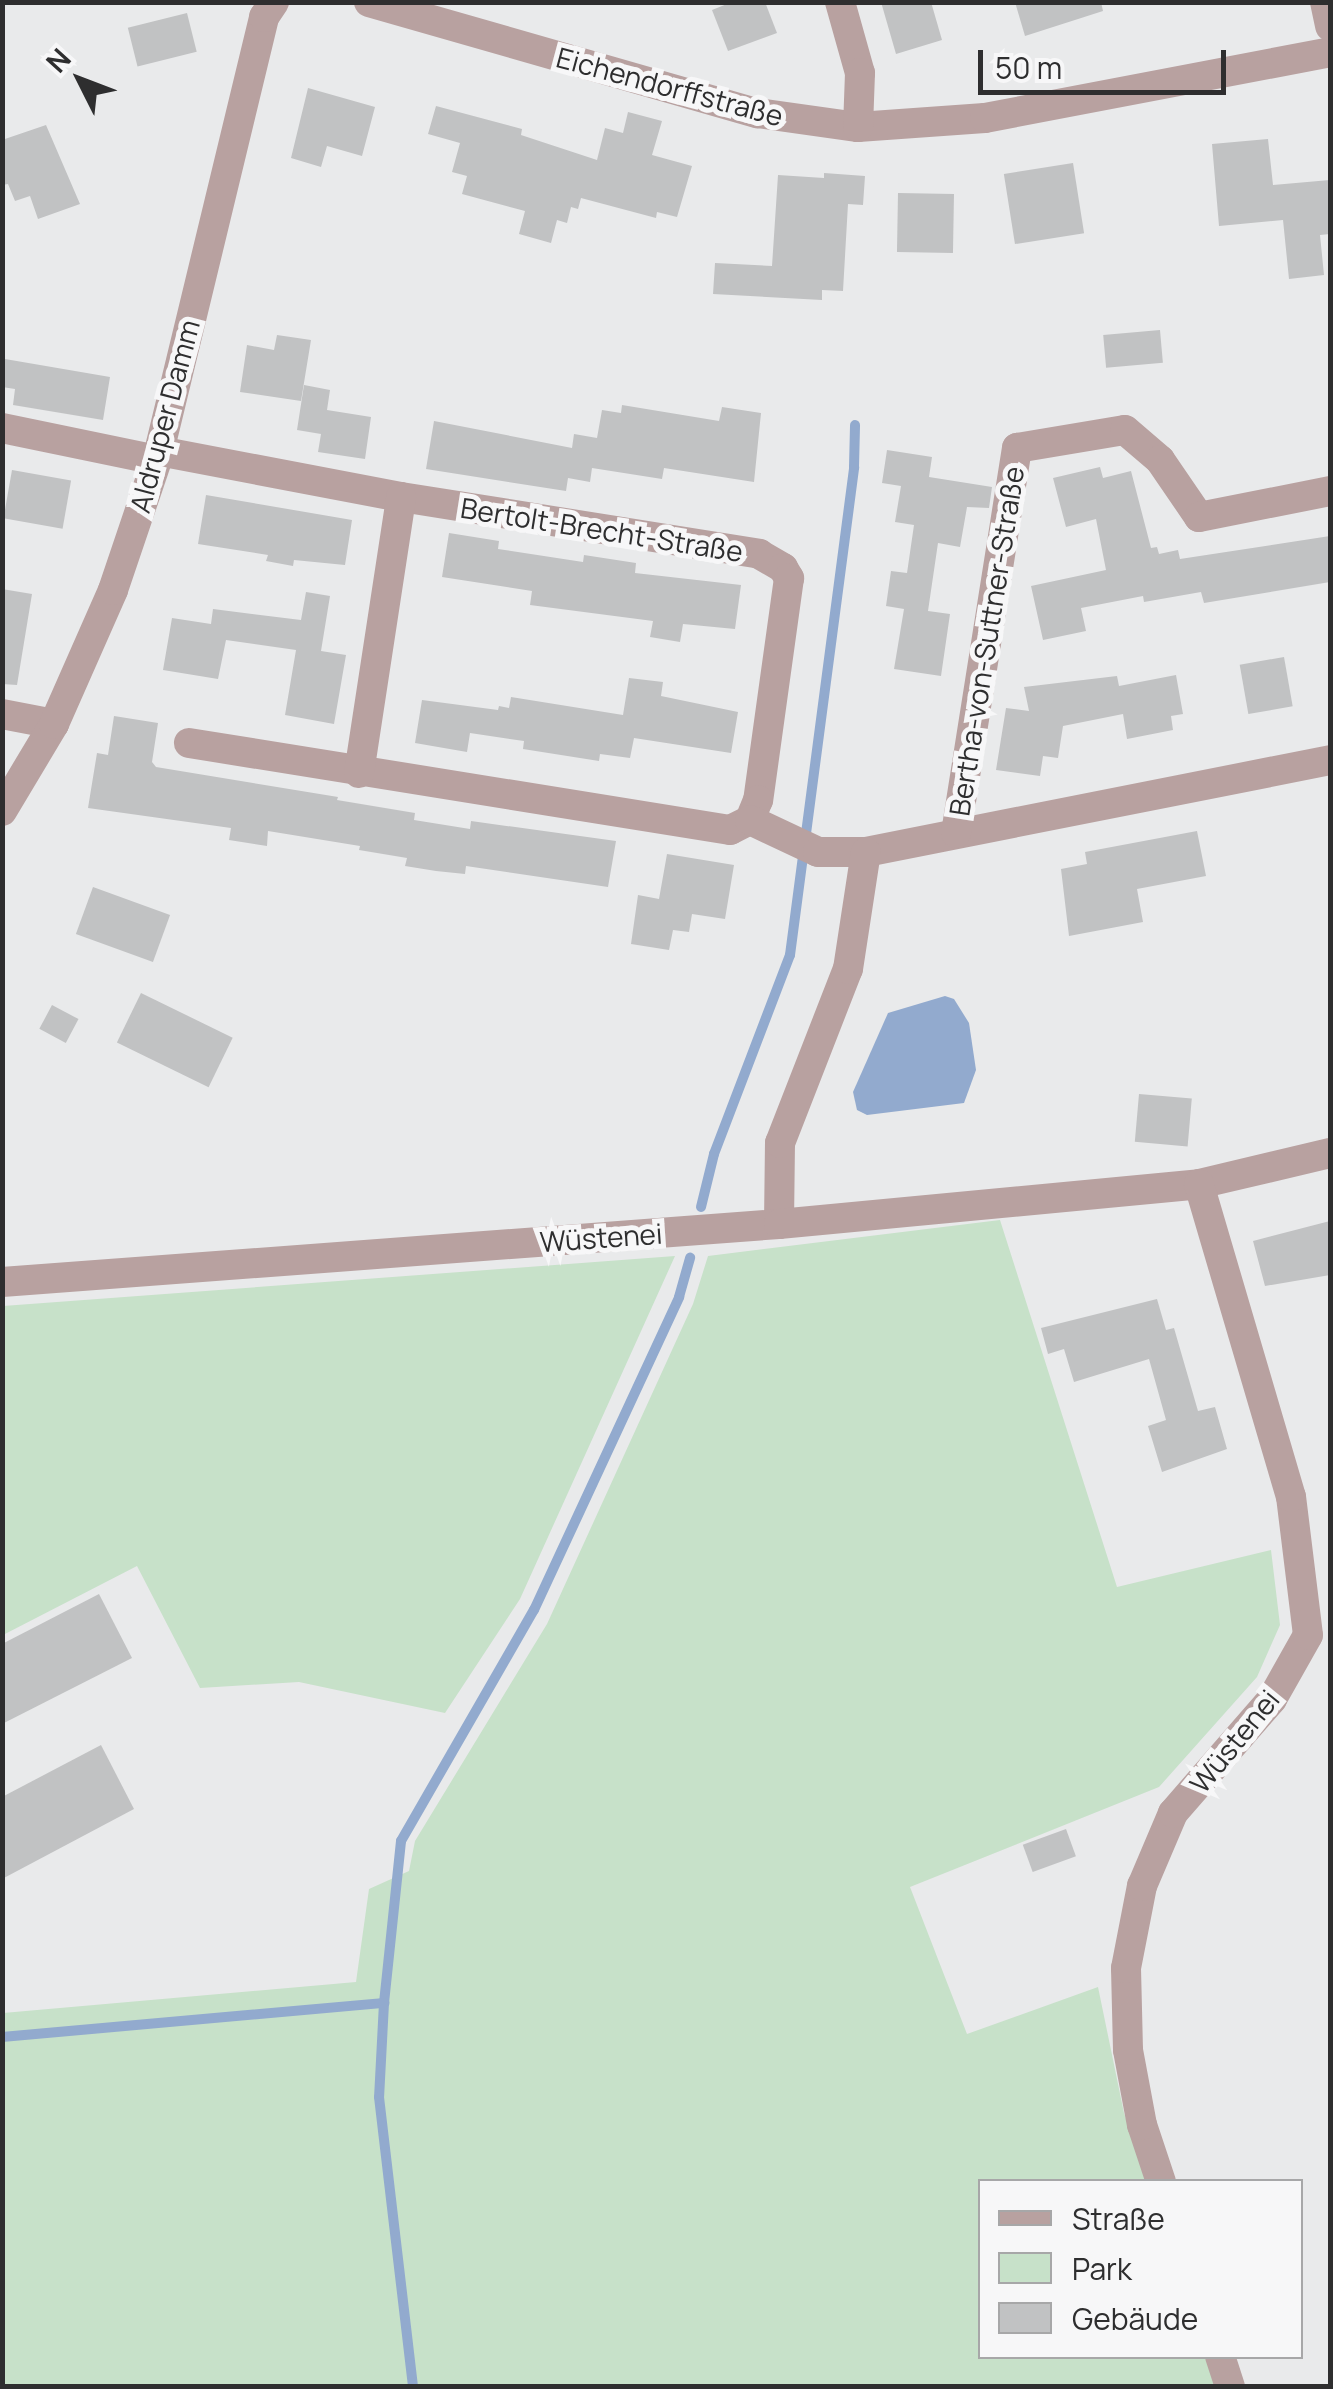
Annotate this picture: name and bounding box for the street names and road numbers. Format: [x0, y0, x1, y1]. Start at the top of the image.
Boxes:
street label: Eichendorffstraße [553, 40, 787, 132]
street label: Aldruper Damm [122, 316, 206, 516]
street label: Bertha-von-Suttner-Straße [942, 464, 1030, 818]
street label: Bertolt-Brecht-Straße [458, 490, 746, 568]
street label: Wüstenei [539, 1216, 663, 1258]
street label: Wüstenei [1182, 1683, 1286, 1799]

